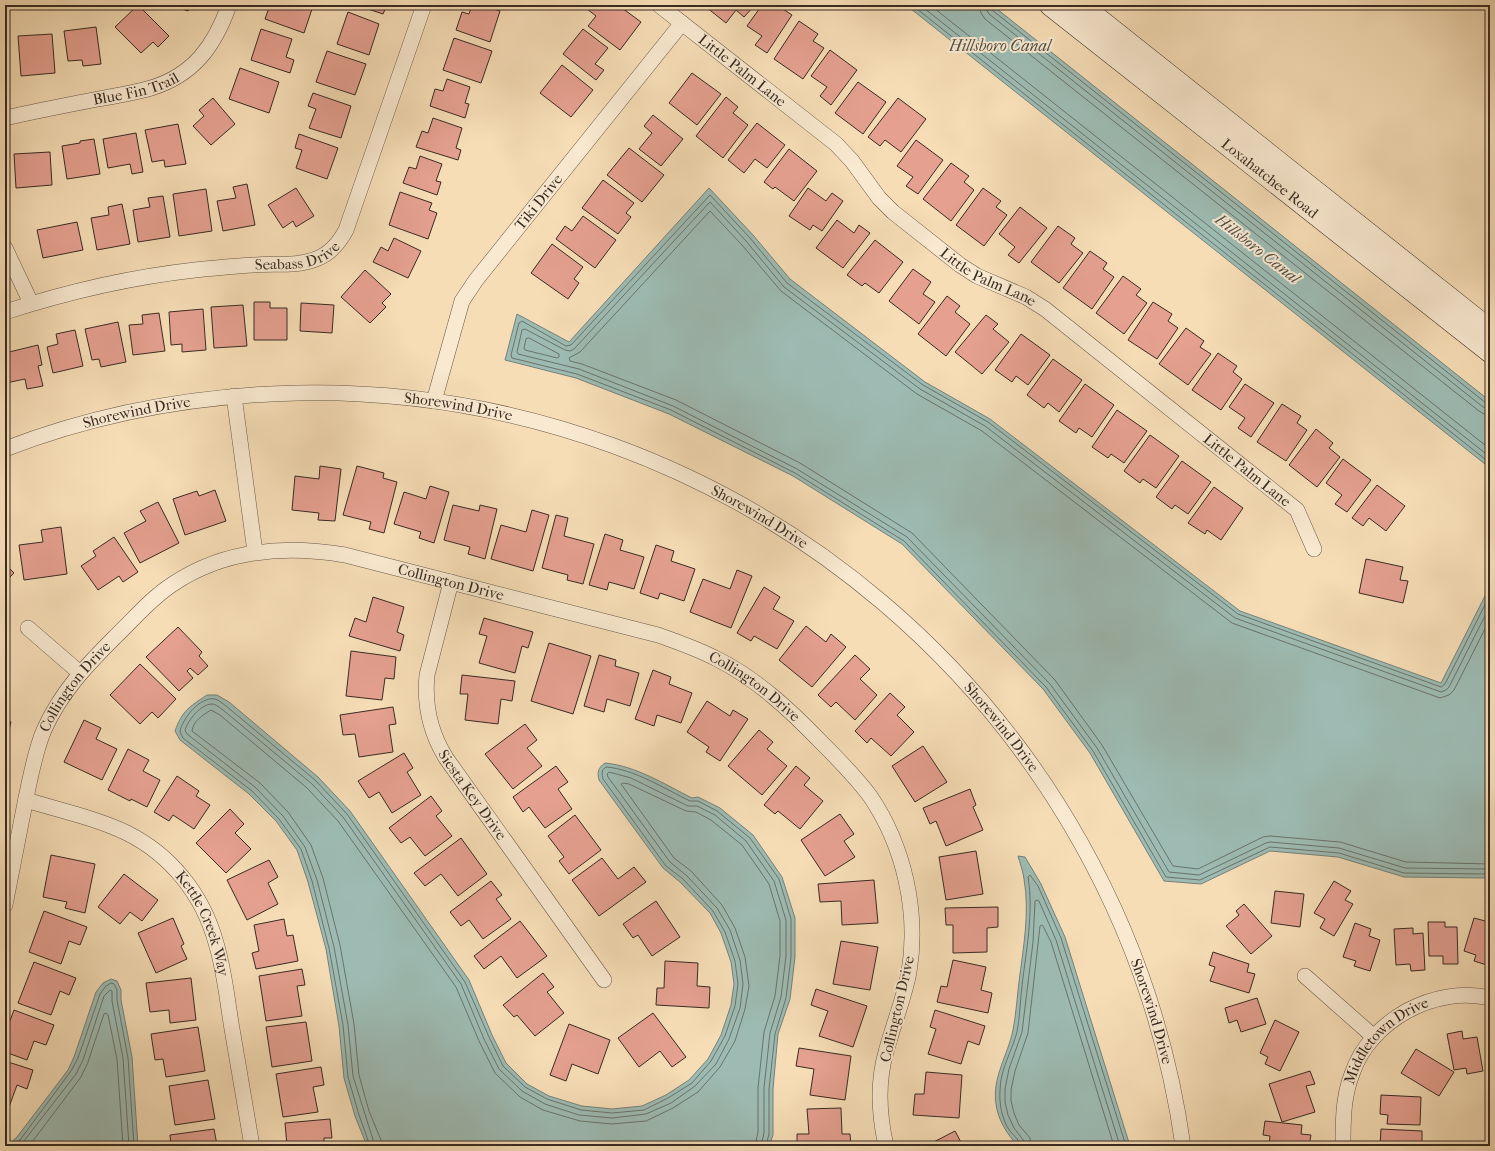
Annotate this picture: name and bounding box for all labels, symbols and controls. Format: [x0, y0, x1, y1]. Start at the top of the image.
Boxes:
street label: Little Palm Lane [695, 30, 790, 111]
water label: Hillsboro Canal [948, 36, 1053, 55]
street label: Blue Fin Trail [91, 68, 182, 109]
street label: Loxahatchee Road [1218, 135, 1323, 223]
street label: Tiki Drive [511, 170, 567, 234]
water label: Hillsboro Canal [1211, 209, 1305, 288]
street label: Seabass Drive [254, 237, 344, 274]
street label: Little Palm Lane [937, 244, 1040, 310]
street label: Shorewind Drive [403, 389, 515, 425]
street label: Shorewind Drive [81, 392, 192, 432]
street label: Little Palm Lane [1200, 430, 1295, 511]
street label: Shorewind Drive [708, 481, 812, 552]
street label: Collington Drive [396, 560, 506, 604]
street label: Collington Drive [35, 637, 115, 735]
street label: Collington Drive [706, 647, 804, 726]
street label: Shorewind Drive [960, 679, 1043, 776]
street label: Siesta Key Drive [434, 747, 511, 844]
street label: Kettle Creek Way [172, 867, 233, 979]
street label: Collington Drive [876, 953, 918, 1064]
street label: Shorewind Drive [1127, 956, 1176, 1067]
street label: Middletown Drive [1340, 993, 1431, 1087]

